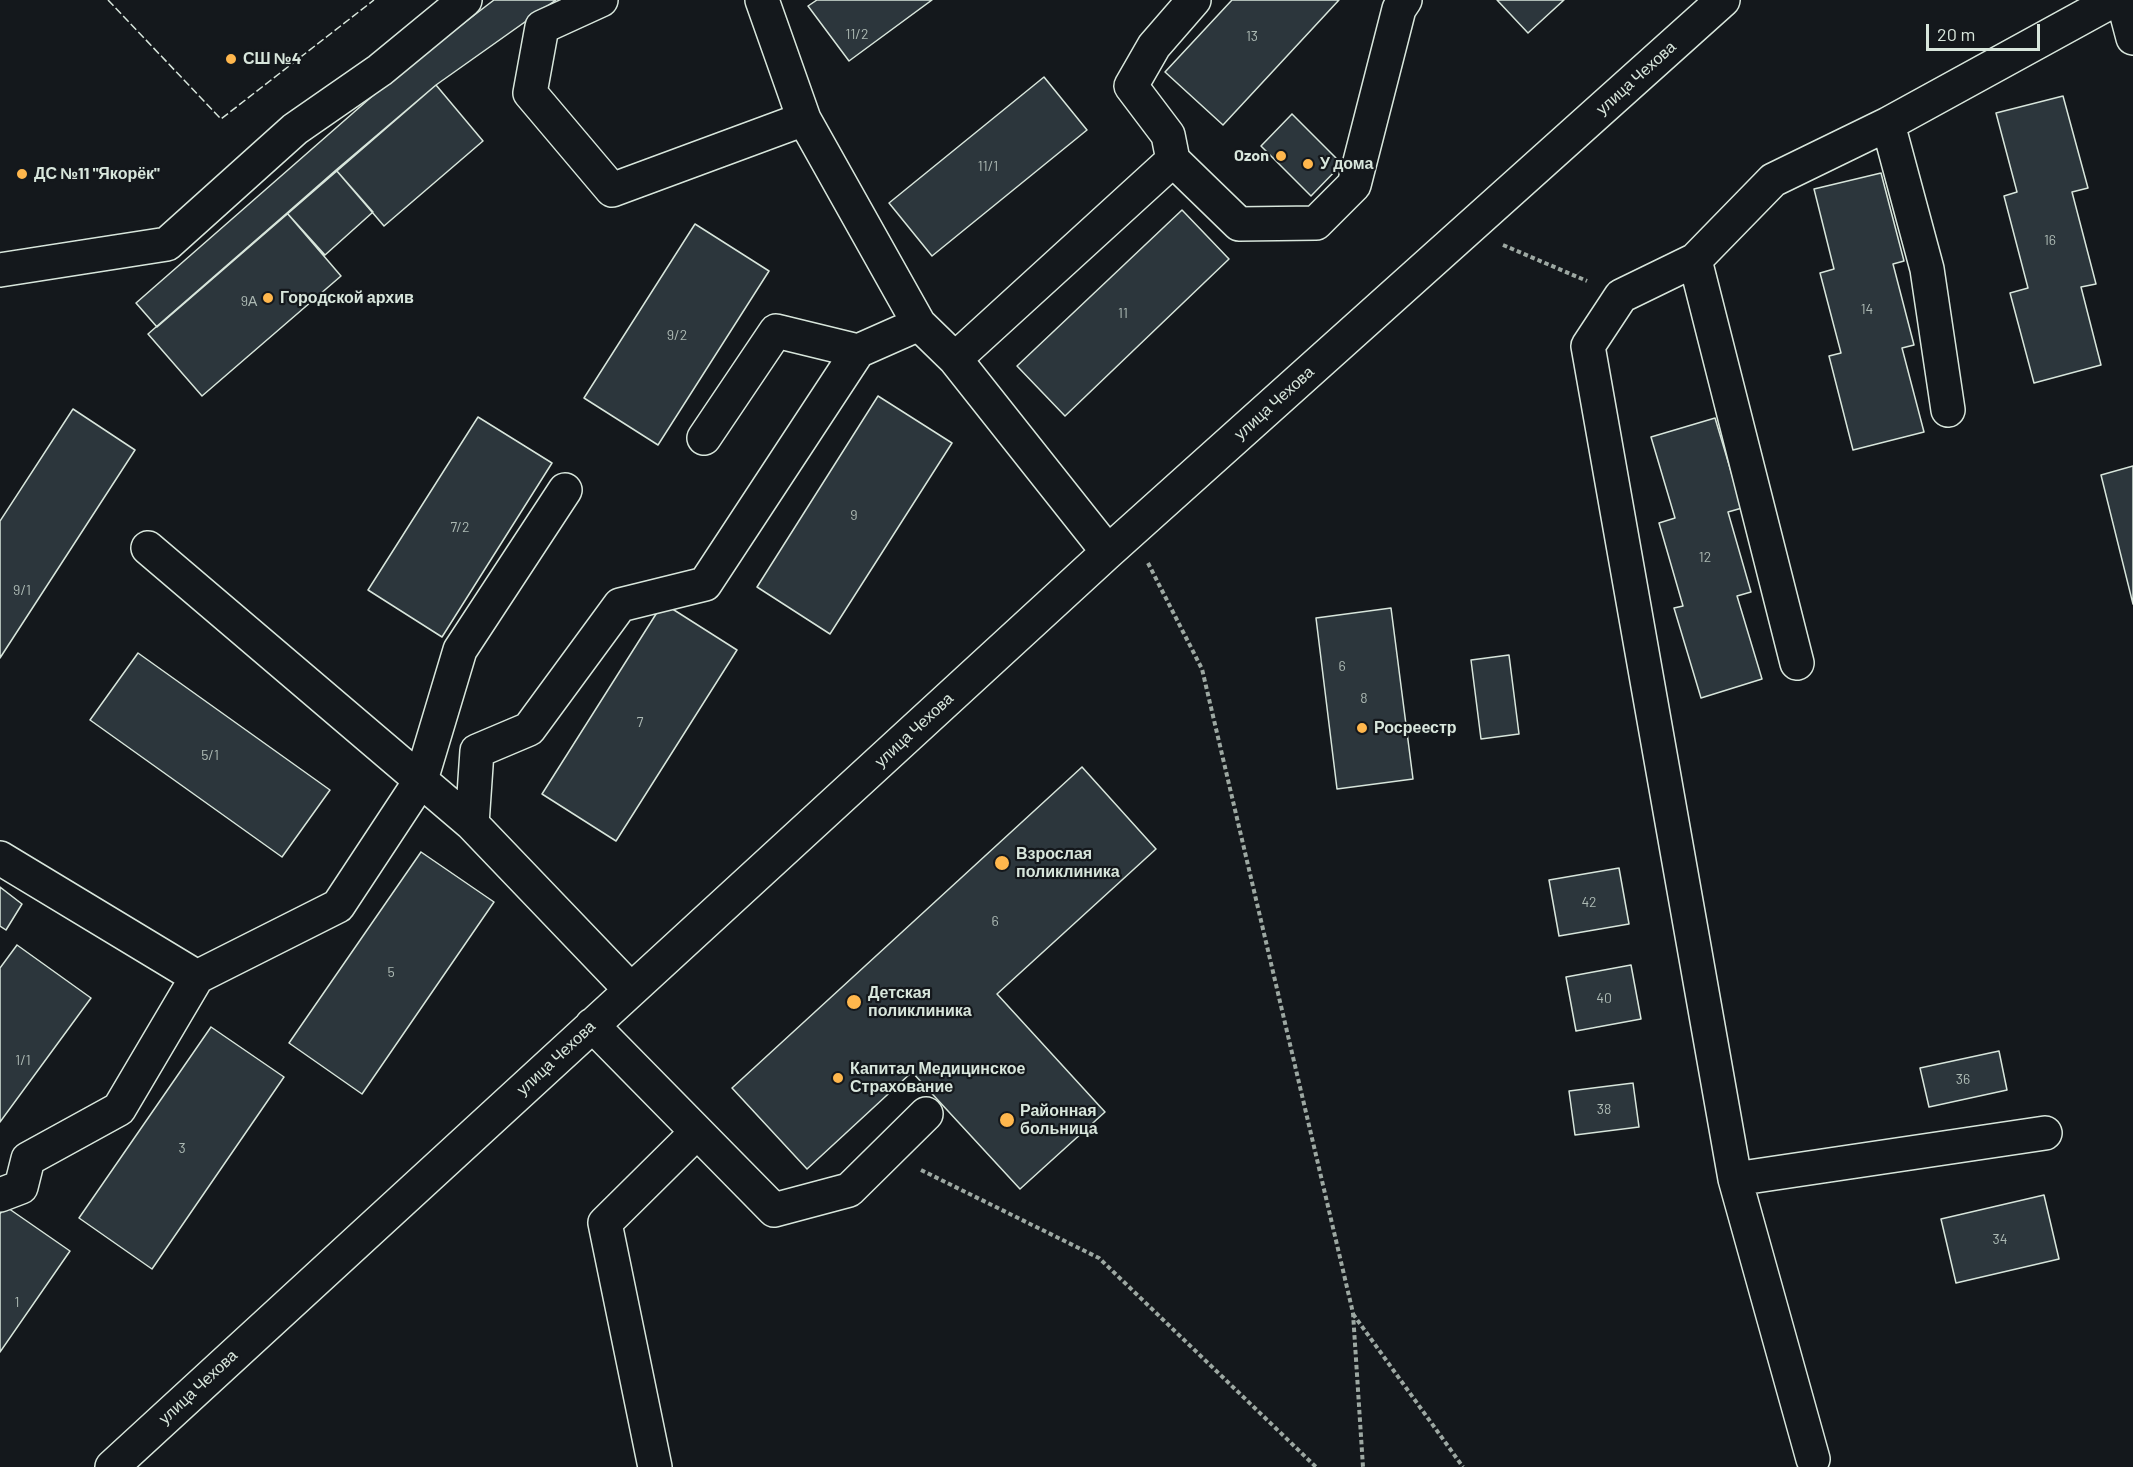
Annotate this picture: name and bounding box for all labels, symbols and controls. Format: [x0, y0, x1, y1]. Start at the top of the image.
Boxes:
scale bar [1929, 12, 2043, 50]
text: 20 m [1937, 23, 1975, 45]
house number: 11/2 [846, 26, 868, 42]
house number: 13 [1246, 28, 1258, 44]
street label: улица Чехова [1592, 37, 1680, 119]
place label: СШ №4 [243, 49, 301, 69]
marker: СШ №4 [224, 52, 238, 66]
place label: Ozon [1234, 146, 1269, 166]
marker: Ozon [1274, 149, 1288, 163]
place label: У дома [1320, 154, 1373, 174]
marker: У дома [1301, 157, 1315, 171]
house number: 11/1 [978, 158, 998, 174]
place label: ДС №11 "Якорёк" [34, 164, 160, 184]
marker: ДС №11 "Якорёк" [15, 167, 29, 181]
house number: 16 [2044, 232, 2056, 248]
place label: Городской архив [280, 288, 414, 308]
marker: Городской архив [261, 291, 275, 305]
house number: 9А [241, 293, 257, 309]
house number: 14 [1861, 301, 1873, 317]
house number: 11 [1118, 305, 1128, 321]
house number: 9/2 [667, 327, 687, 343]
street label: улица Чехова [1230, 362, 1318, 444]
house number: 9 [850, 507, 858, 523]
house number: 7/2 [451, 519, 469, 535]
house number: 12 [1699, 549, 1711, 565]
house number: 9/1 [13, 582, 31, 598]
house number: 6 [1338, 658, 1346, 674]
street label: улица Чехова [871, 689, 957, 771]
house number: 8 [1360, 690, 1368, 706]
house number: 7 [637, 714, 643, 730]
place label: Росреестр [1374, 718, 1457, 738]
marker: Росреестр [1355, 721, 1369, 735]
house number: 5/1 [201, 747, 219, 763]
place label: Взрослая поликлиника [1016, 844, 1120, 882]
marker: Взрослая поликлиника [993, 854, 1011, 872]
house number: 42 [1581, 894, 1597, 910]
house number: 6 [991, 913, 999, 929]
house number: 5 [387, 964, 395, 980]
place label: Детская поликлиника [868, 983, 972, 1021]
house number: 40 [1596, 990, 1612, 1006]
marker: Детская поликлиника [845, 993, 863, 1011]
street label: улица Чехова [513, 1017, 599, 1099]
house number: 1/1 [15, 1052, 31, 1068]
place label: Капитал Медицинское Страхование [850, 1059, 1025, 1097]
marker: Капитал Медицинское Страхование [831, 1071, 845, 1085]
house number: 36 [1956, 1071, 1970, 1087]
place label: Районная больница [1020, 1101, 1098, 1139]
house number: 38 [1597, 1101, 1611, 1117]
marker: Районная больница [998, 1111, 1016, 1129]
house number: 3 [178, 1140, 186, 1156]
house number: 34 [1993, 1231, 2007, 1247]
house number: 1 [15, 1294, 19, 1310]
street label: улица Чехова [155, 1346, 241, 1428]

